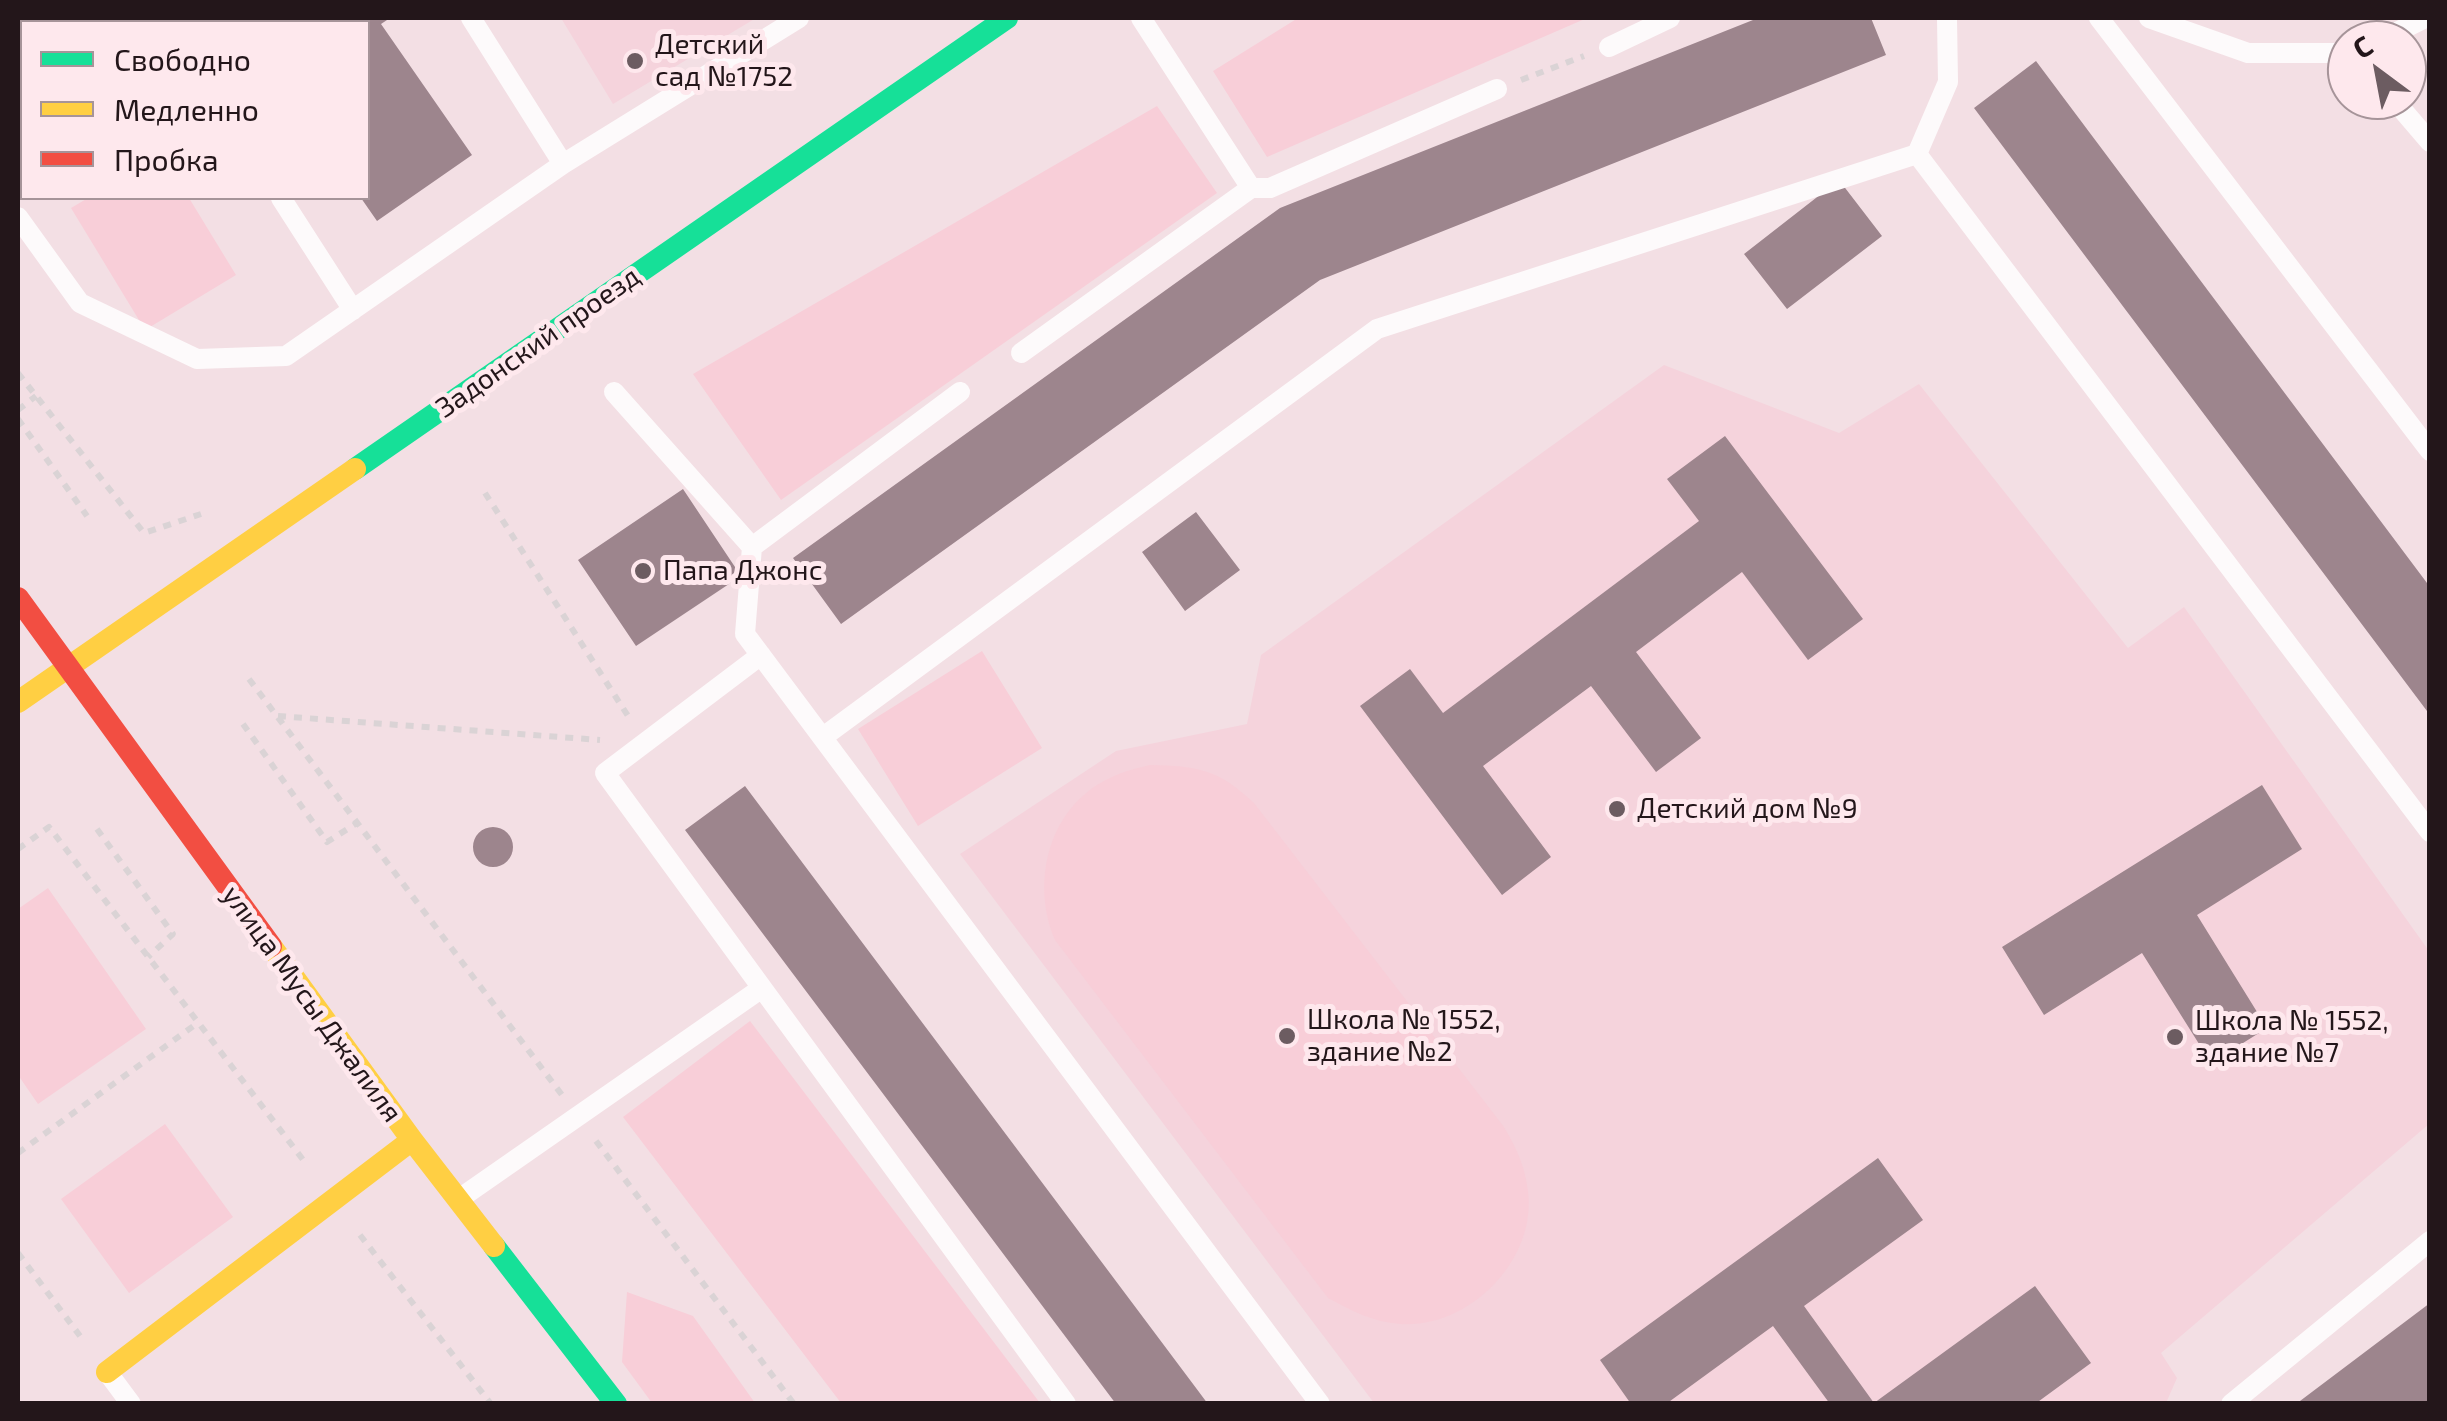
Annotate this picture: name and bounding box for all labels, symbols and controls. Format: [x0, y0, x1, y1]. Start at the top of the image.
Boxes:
legend [20, 20, 370, 200]
north arrow [2327, 20, 2427, 120]
text: С [2346, 27, 2378, 65]
place label: Детский сад №1752 [655, 28, 793, 94]
text: Свободно [114, 41, 251, 77]
marker: Детский сад №1752 [624, 50, 646, 72]
text: Медленно [114, 91, 259, 127]
text: Пробка [114, 141, 219, 177]
street label: Задонский проезд [430, 259, 646, 425]
place label: Папа Джонс [663, 554, 822, 588]
marker: Папа Джонс [632, 560, 654, 582]
place label: Детский дом №9 [1637, 792, 1858, 826]
marker: Детский дом №9 [1606, 798, 1628, 820]
street label: улица Мусы Джалиля [215, 879, 409, 1129]
place label: Школа № 1552, здание №2 [1307, 1003, 1501, 1069]
place label: Школа № 1552, здание №7 [2195, 1004, 2389, 1070]
marker: Школа № 1552, здание №2 [1276, 1025, 1298, 1047]
marker: Школа № 1552, здание №7 [2164, 1026, 2186, 1048]

